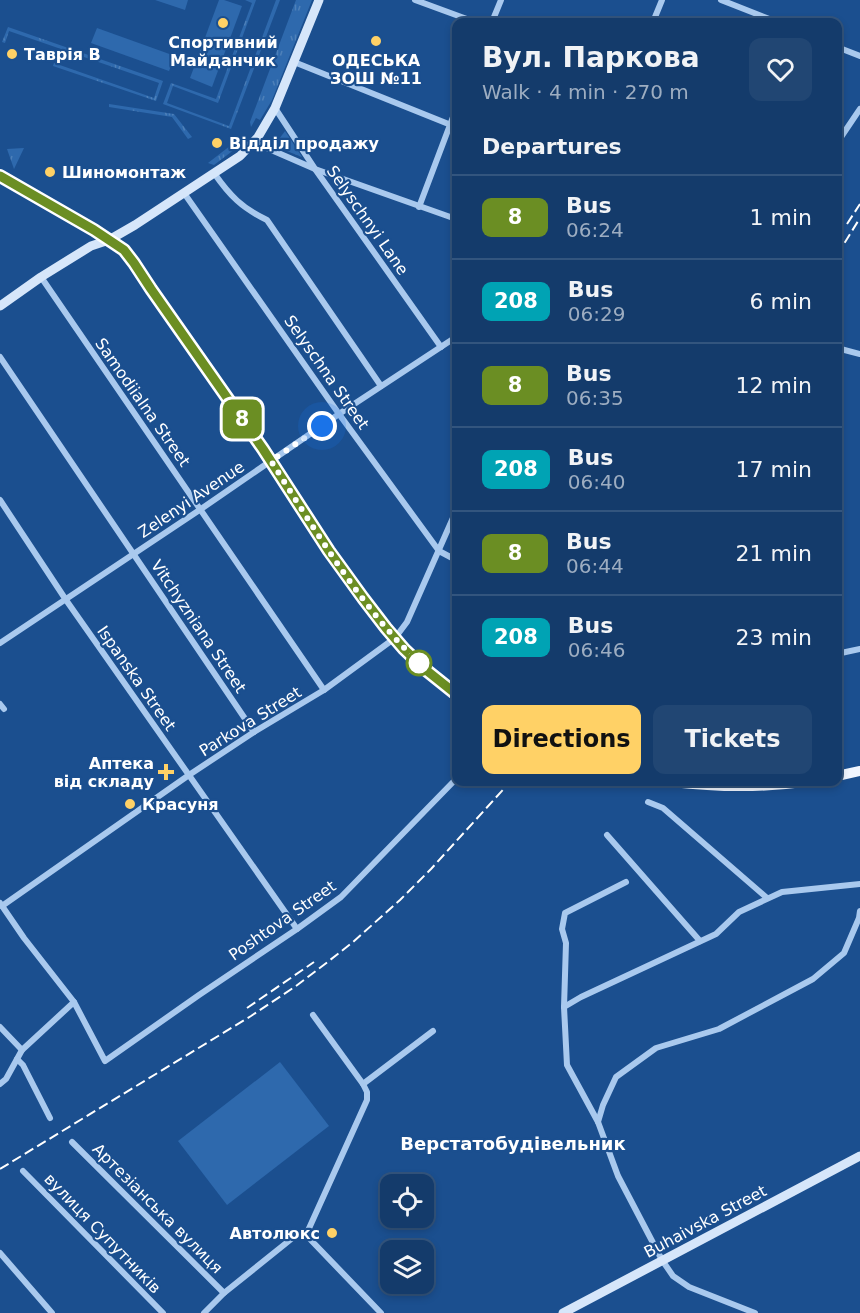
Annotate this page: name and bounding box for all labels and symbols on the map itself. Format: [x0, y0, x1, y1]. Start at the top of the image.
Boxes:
marker: Спортивний Майданчик [216, 16, 230, 30]
place label: Спортивний Майданчик [168, 33, 278, 70]
marker: ОДЕСЬКА ЗОШ №11 [369, 34, 383, 48]
place label: Таврія В [24, 45, 101, 64]
marker: Таврія В [5, 47, 19, 61]
place label: ОДЕСЬКА ЗОШ №11 [330, 51, 422, 88]
place label: Відділ продажу [229, 134, 379, 153]
marker: Відділ продажу [210, 136, 224, 150]
street label: Selyschnyi Lane [323, 162, 412, 279]
place label: Шиномонтаж [62, 163, 186, 182]
marker: Шиномонтаж [43, 165, 57, 179]
street label: Selyschna Street [280, 312, 373, 433]
street label: Samodiialna Street [91, 334, 194, 470]
line badge: 8 [222, 400, 262, 438]
your location [307, 411, 337, 441]
street label: Zelenyi Avenue [135, 457, 248, 542]
street label: Vitchyzniana Street [147, 556, 250, 696]
street label: Ispanska Street [93, 622, 180, 735]
unlabelled marker [406, 650, 432, 676]
street label: Parkova Street [196, 682, 305, 760]
place label: Аптека від складу [54, 754, 155, 791]
marker: Аптека від складу [159, 765, 173, 779]
place label: Красуня [142, 795, 219, 814]
marker: Красуня [123, 797, 137, 811]
street label: Poshtova Street [225, 876, 340, 964]
district label: Верстатобудівельник [400, 1133, 626, 1154]
street label: Артезіанська вулиця [89, 1139, 227, 1277]
street label: вулиця Супутників [40, 1169, 165, 1297]
street label: Buhaivska Street [641, 1181, 770, 1262]
place label: Автолюкс [230, 1224, 320, 1243]
marker: Автолюкс [325, 1226, 339, 1240]

